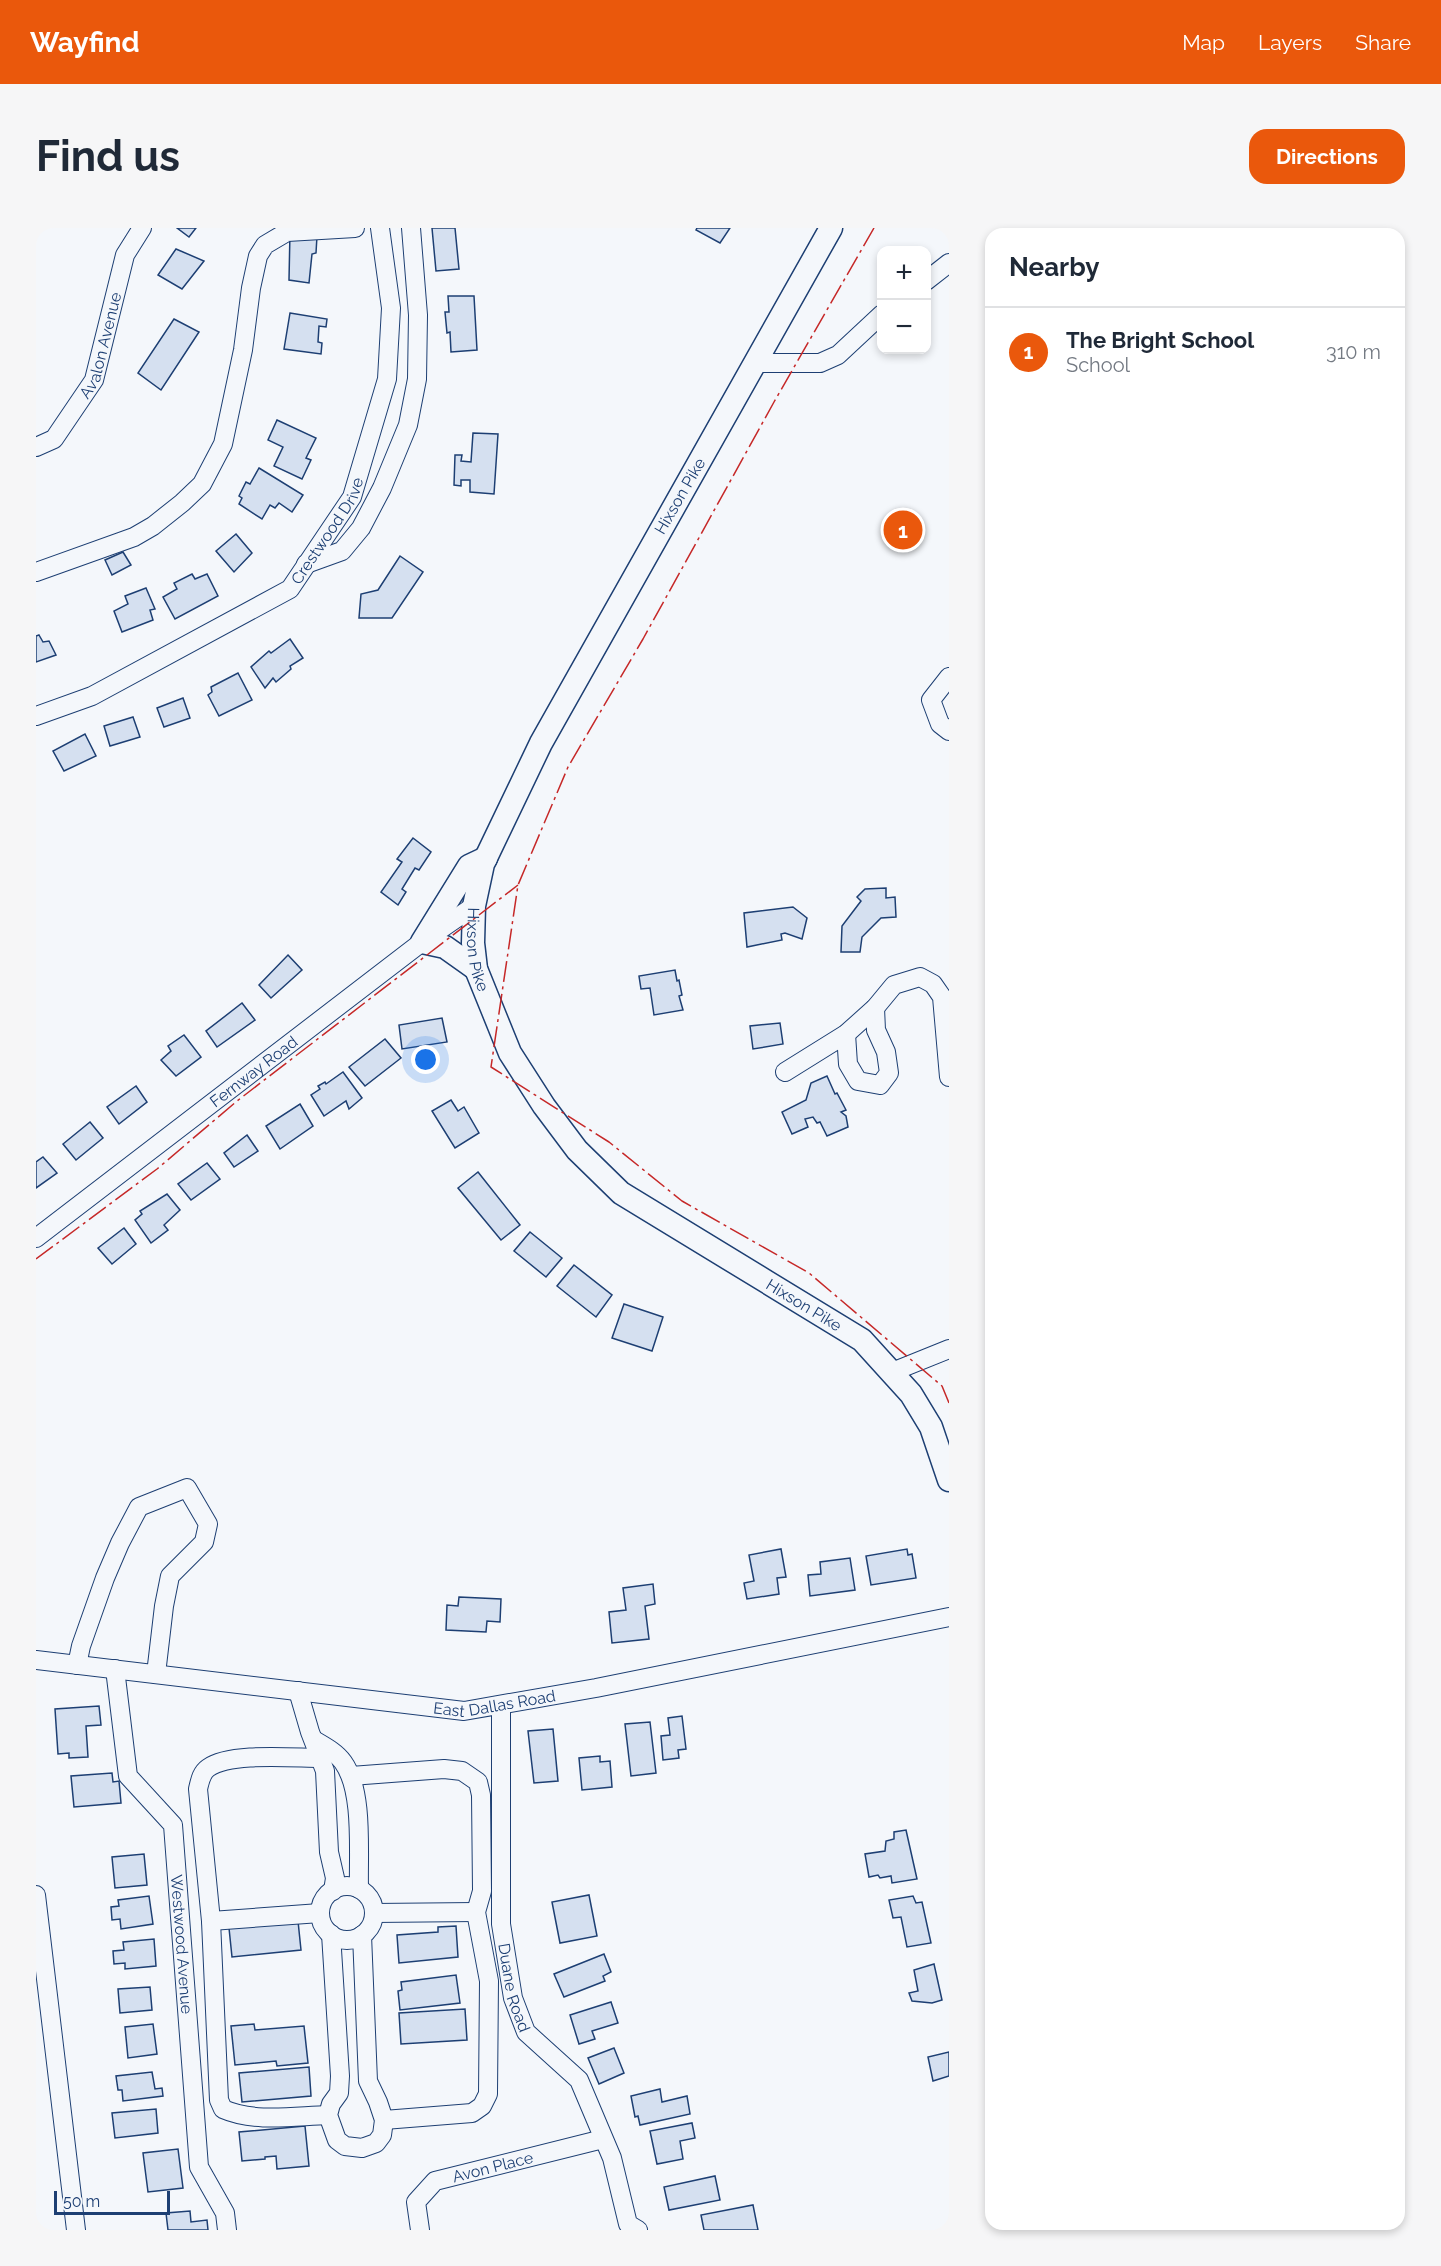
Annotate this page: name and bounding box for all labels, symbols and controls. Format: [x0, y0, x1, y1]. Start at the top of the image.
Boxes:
text: Wayfind [30, 26, 140, 59]
text: Map [1182, 30, 1225, 55]
text: Layers [1258, 30, 1322, 55]
text: Share [1355, 30, 1411, 55]
button: Directions [1249, 129, 1405, 184]
text: Find us [36, 132, 180, 181]
map controls [877, 246, 931, 354]
button: + [877, 246, 931, 300]
text: Nearby [1009, 252, 1099, 282]
street label: Avalon Avenue [75, 290, 125, 402]
button: − [877, 300, 931, 354]
text: The Bright School [1066, 327, 1254, 353]
text: 1 [1024, 340, 1033, 364]
text: 310 m [1326, 340, 1381, 364]
text: School [1066, 353, 1130, 377]
street label: Hixson Pike [651, 454, 709, 538]
street label: Crestwood Drive [287, 475, 367, 588]
pin: 1 [884, 508, 922, 552]
street label: Hixson Pike [463, 907, 493, 994]
street label: Fernway Road [206, 1032, 301, 1111]
your location [411, 1045, 440, 1074]
street label: Hixson Pike [763, 1274, 845, 1335]
street label: East Dallas Road [432, 1686, 557, 1721]
street label: Westwood Avenue [167, 1874, 197, 2015]
street label: Duane Road [495, 1942, 535, 2035]
street label: Avon Place [450, 2147, 535, 2186]
scale bar [54, 2188, 170, 2216]
text: 50 m [63, 2192, 100, 2211]

